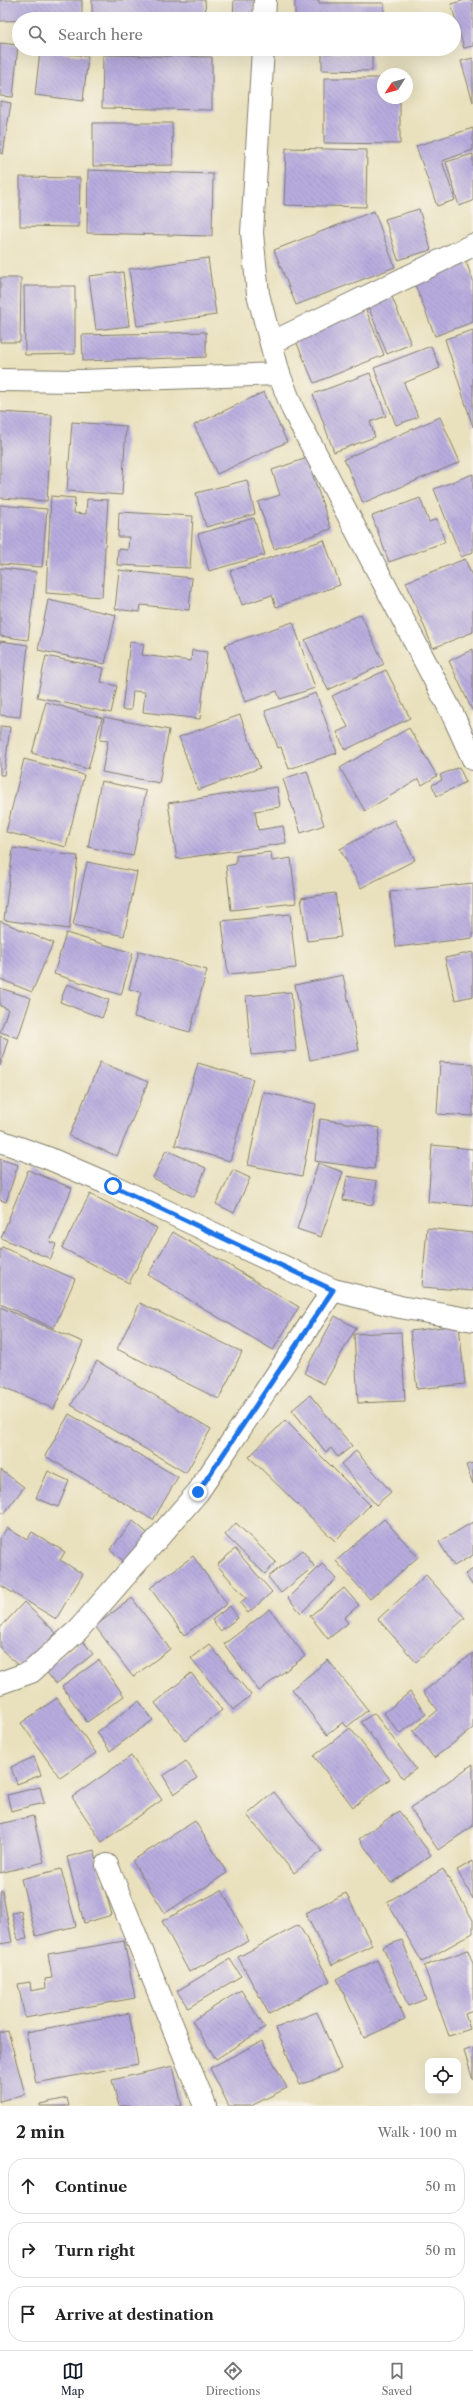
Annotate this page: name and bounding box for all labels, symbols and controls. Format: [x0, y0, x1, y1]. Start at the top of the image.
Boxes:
search box [12, 12, 461, 56]
icon: search [26, 23, 48, 45]
text: Search here [58, 25, 143, 44]
north arrow [377, 68, 413, 104]
route start [104, 1177, 122, 1195]
route end [189, 1483, 207, 1501]
map controls [425, 2058, 461, 2094]
button: locate [425, 2058, 461, 2094]
text: 2 min [16, 2122, 65, 2142]
text: Walk · 100 m [378, 2124, 457, 2140]
icon: ahead [17, 2175, 39, 2197]
text: Continue [55, 2177, 127, 2196]
text: 50 m [425, 2178, 456, 2194]
icon: right [17, 2239, 39, 2261]
text: Turn right [55, 2241, 135, 2260]
text: 50 m [425, 2242, 456, 2258]
icon: arrive [17, 2303, 39, 2325]
text: Arrive at destination [55, 2305, 214, 2324]
tab: Map [61, 2360, 84, 2398]
tab: Directions [206, 2360, 260, 2398]
tab: Saved [382, 2360, 412, 2398]

